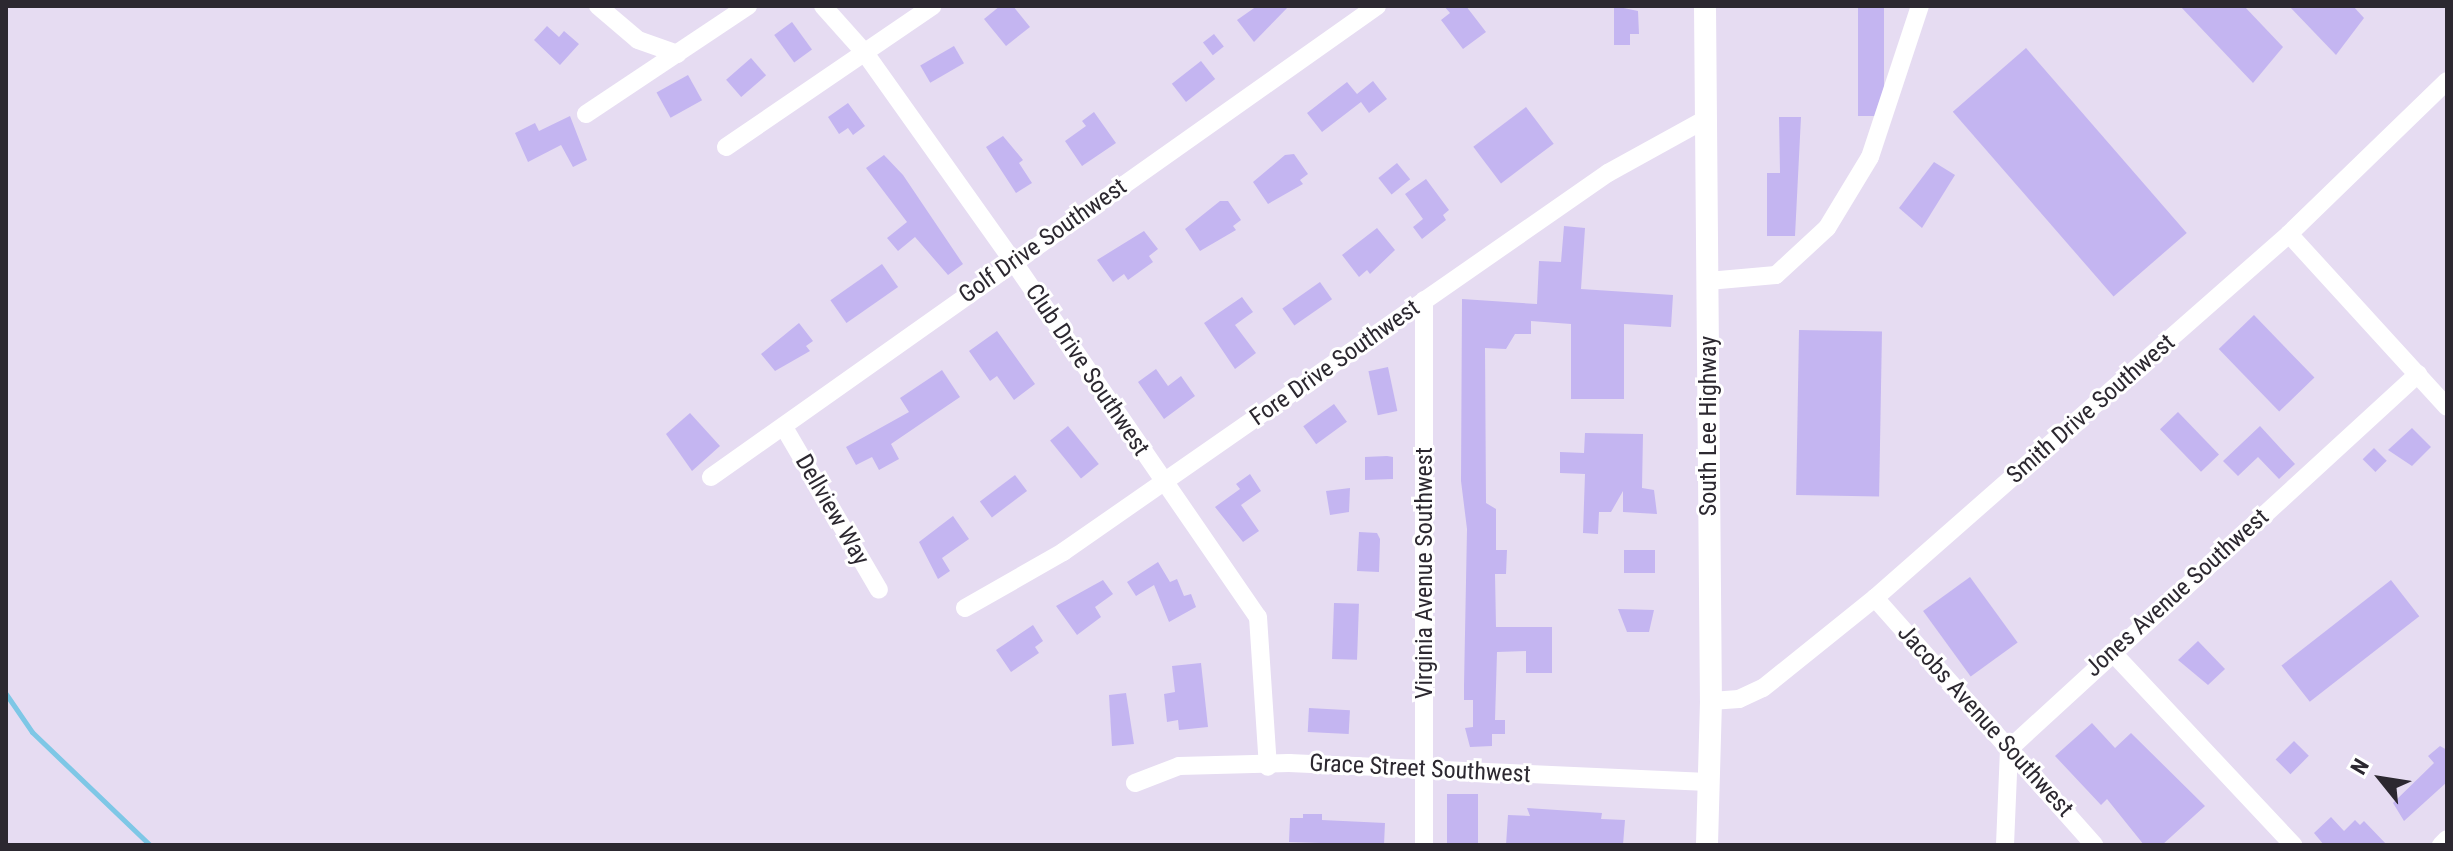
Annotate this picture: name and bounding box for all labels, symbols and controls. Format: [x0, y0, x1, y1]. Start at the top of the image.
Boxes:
street label: Golf Drive Southwest [954, 172, 1132, 310]
street label: Club Drive Southwest [1019, 279, 1155, 461]
street label: Fore Drive Southwest [1245, 294, 1425, 432]
street label: Smith Drive Southwest [2001, 328, 2181, 490]
street label: South Lee Highway [1695, 336, 1723, 516]
street label: Virginia Avenue Southwest [1411, 447, 1439, 699]
street label: Dellview Way [789, 449, 875, 571]
street label: Jones Avenue Southwest [2079, 503, 2275, 683]
street label: Jacobs Avenue Southwest [1891, 619, 2079, 823]
north arrow [2341, 739, 2421, 819]
street label: Grace Street Southwest [1309, 749, 1531, 789]
text: N [2346, 755, 2374, 779]

